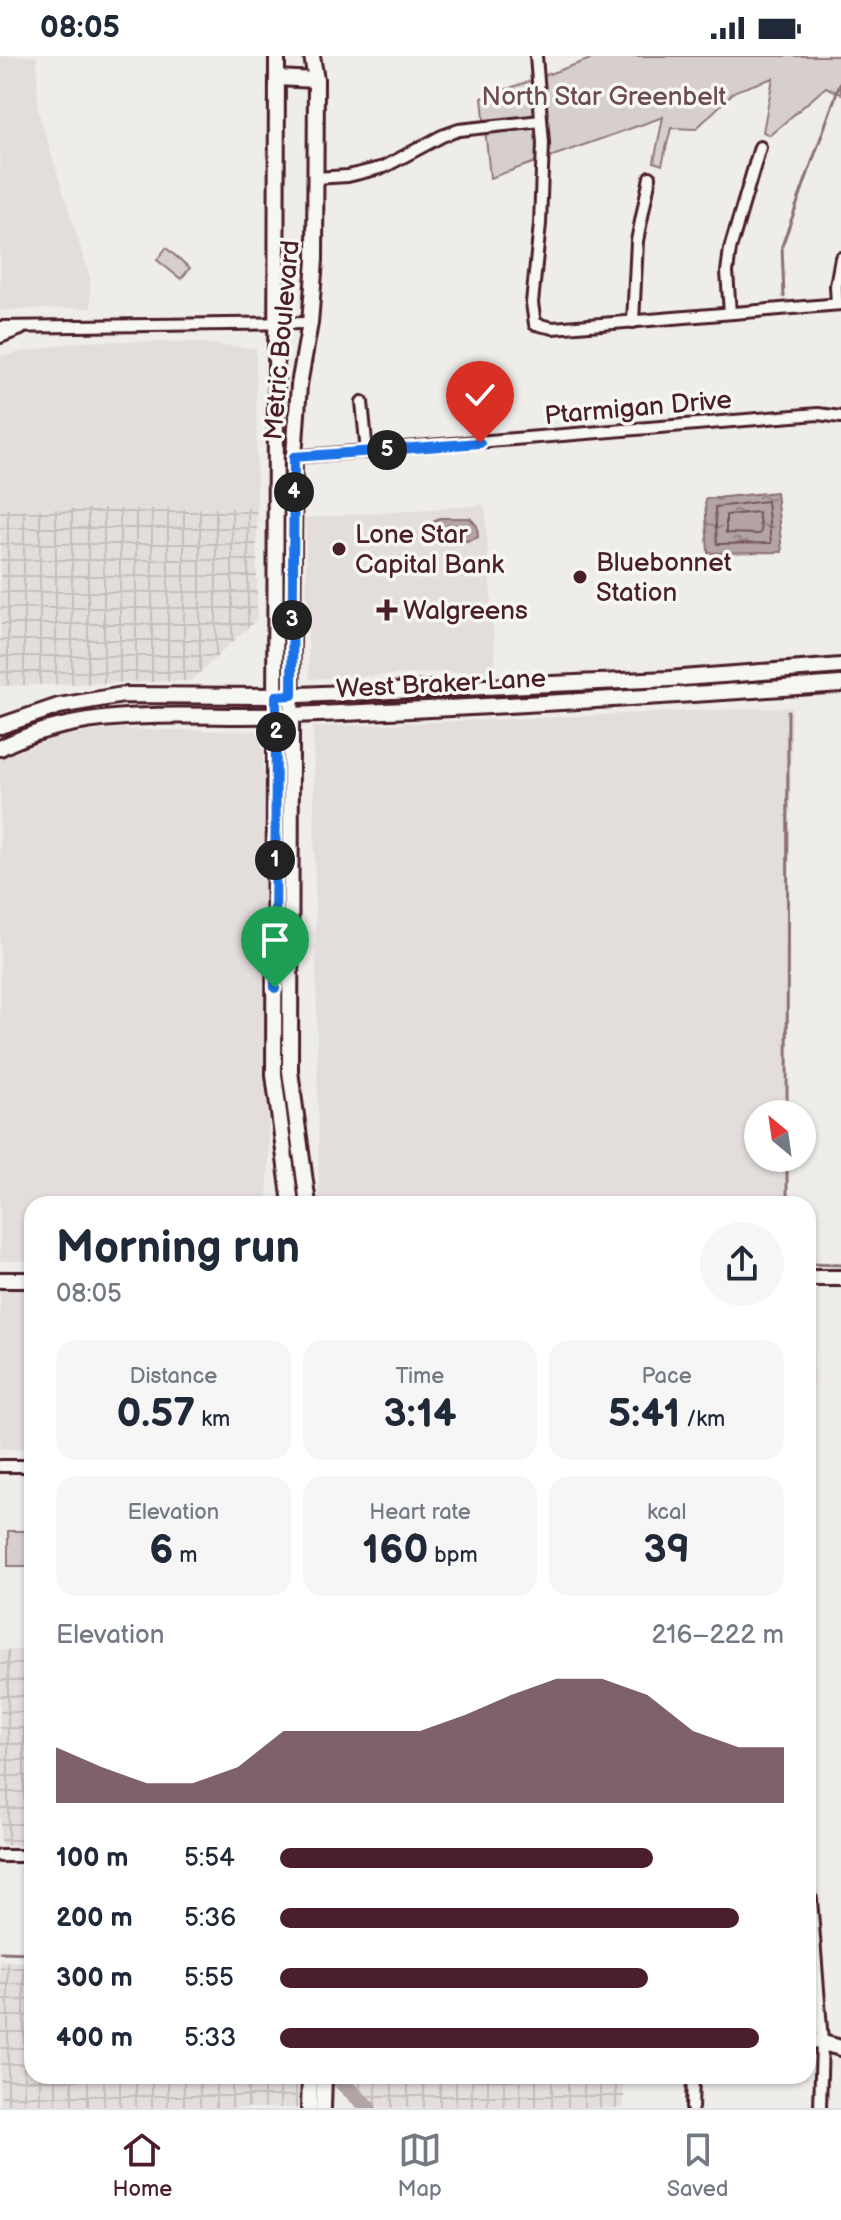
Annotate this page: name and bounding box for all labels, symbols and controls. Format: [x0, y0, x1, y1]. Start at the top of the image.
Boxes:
text: 08:05 [40, 10, 120, 46]
park label: North Star Greenbelt [482, 82, 726, 113]
street label: Metric Boulevard [258, 239, 307, 441]
pin [446, 361, 514, 443]
icon: check [458, 373, 502, 417]
street label: Ptarmigan Drive [543, 385, 733, 432]
pin: 5 [367, 430, 407, 470]
text: 5 [381, 436, 393, 463]
pin: 4 [274, 472, 314, 512]
text: 4 [288, 478, 300, 505]
place label: Lone Star Capital Bank [355, 520, 504, 581]
marker: Lone Star Capital Bank [330, 540, 348, 558]
place label: Bluebonnet Station [596, 548, 732, 609]
marker: Bluebonnet Station [571, 568, 589, 586]
place label: Walgreens [403, 596, 528, 627]
pin: 3 [272, 600, 312, 640]
marker: Walgreens [378, 601, 396, 619]
text: 3 [286, 606, 298, 633]
street label: West Braker Lane [335, 664, 547, 705]
pin: 2 [256, 712, 296, 752]
text: 2 [269, 718, 283, 745]
pin: 1 [255, 840, 295, 880]
text: 1 [270, 846, 280, 873]
pin [241, 906, 309, 988]
icon: arrive [253, 918, 297, 962]
north arrow [744, 1100, 816, 1172]
map controls [744, 1100, 816, 1172]
text: Morning run [56, 1222, 300, 1275]
button: share [700, 1222, 784, 1306]
text: 08:05 [56, 1279, 122, 1310]
text: Distance [129, 1363, 217, 1390]
text: Time [396, 1363, 444, 1390]
text: Pace [642, 1363, 692, 1390]
text: 0.57 [116, 1390, 195, 1438]
text: 3:14 [383, 1390, 457, 1438]
text: 5:41 [608, 1390, 680, 1438]
text: km [195, 1406, 230, 1433]
text: /km [680, 1406, 725, 1433]
text: Elevation [127, 1499, 219, 1526]
text: Heart rate [369, 1499, 471, 1526]
text: kcal [647, 1499, 686, 1526]
text: 6 [149, 1526, 173, 1574]
text: 160 [362, 1526, 428, 1574]
text: 39 [643, 1526, 690, 1574]
text: m [173, 1542, 198, 1569]
text: bpm [428, 1542, 478, 1569]
text: Elevation [56, 1620, 164, 1651]
text: 216–222 m [651, 1620, 784, 1651]
text: 100 m [56, 1843, 129, 1874]
text: 5:54 [184, 1843, 235, 1874]
text: 200 m [56, 1903, 133, 1934]
text: 5:36 [184, 1903, 236, 1934]
text: 300 m [56, 1963, 133, 1994]
text: 5:55 [184, 1963, 234, 1994]
text: 400 m [56, 2023, 133, 2054]
text: 5:33 [184, 2023, 236, 2054]
tab: Home [113, 2128, 172, 2203]
tab: Map [397, 2128, 442, 2203]
tab: Saved [667, 2128, 728, 2203]

